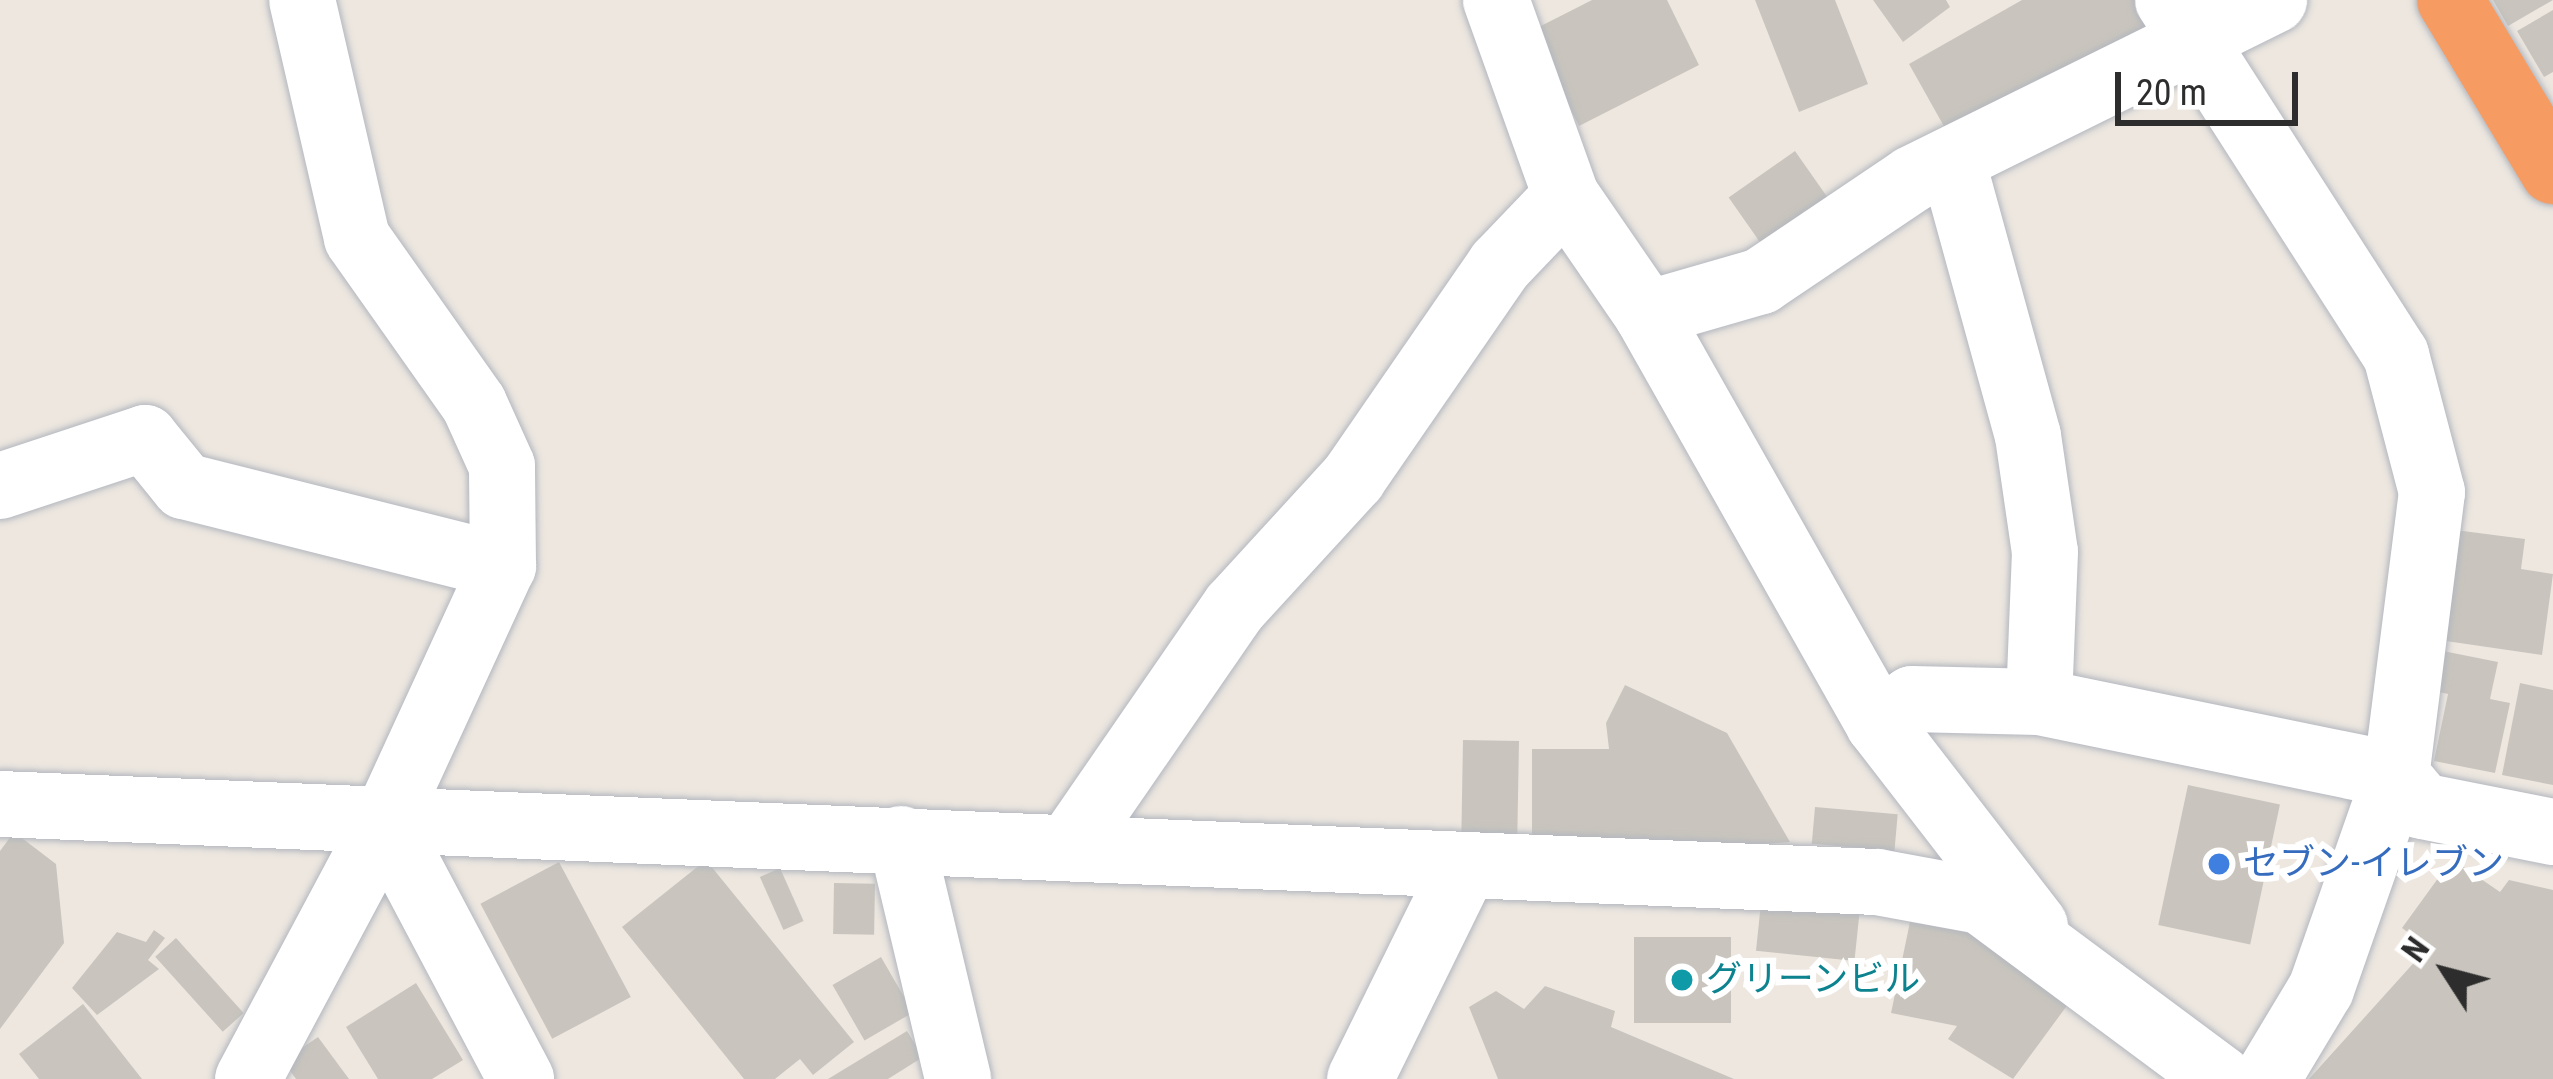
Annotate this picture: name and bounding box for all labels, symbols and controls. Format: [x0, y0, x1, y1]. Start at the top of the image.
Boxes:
scale bar [2121, 48, 2304, 122]
text: 20 m [2136, 72, 2207, 114]
place label: セブン-イレブン [2243, 842, 2504, 886]
marker: セブン-イレブン [2206, 851, 2232, 877]
north arrow [2385, 911, 2505, 1031]
text: N [2394, 930, 2437, 969]
place label: グリーンビル [1706, 958, 1922, 1002]
marker: グリーンビル [1669, 967, 1695, 993]

